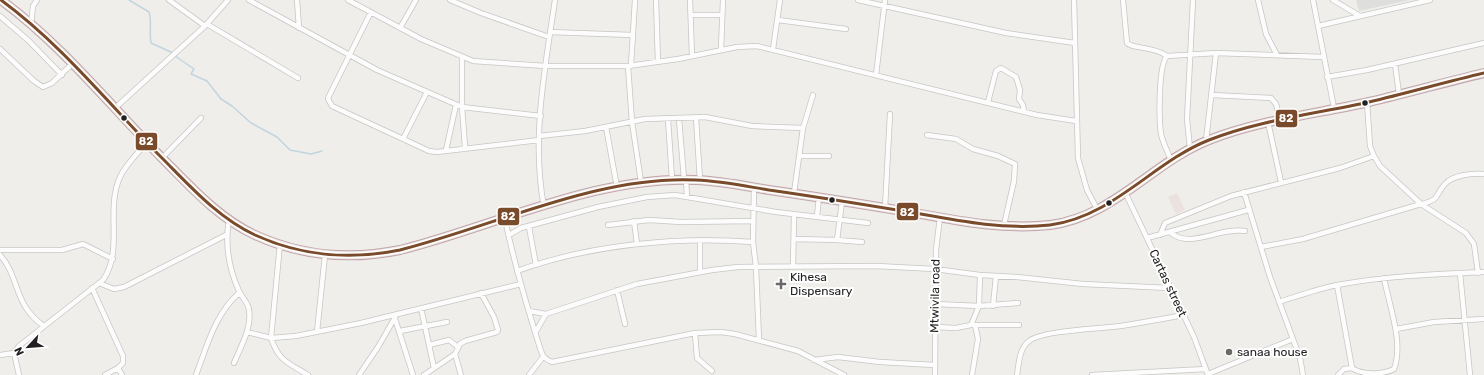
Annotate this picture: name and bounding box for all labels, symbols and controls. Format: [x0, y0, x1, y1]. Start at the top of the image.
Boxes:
unlabelled marker [1360, 98, 1370, 108]
line badge: 82 [1275, 109, 1298, 128]
text: 82 [1279, 112, 1293, 125]
unlabelled marker [119, 113, 129, 123]
line badge: 82 [135, 132, 158, 151]
text: 82 [139, 135, 153, 148]
unlabelled marker [827, 195, 837, 205]
unlabelled marker [1104, 198, 1114, 208]
line badge: 82 [896, 202, 919, 221]
text: 82 [900, 206, 914, 219]
line badge: 82 [497, 207, 520, 226]
text: 82 [501, 210, 515, 223]
street label: Cartas street [1146, 247, 1190, 319]
street label: Mtwivila road [927, 259, 943, 333]
place label: Kihesa Dispensary [790, 270, 853, 298]
marker: Kihesa Dispensary [775, 278, 787, 290]
north arrow [8, 327, 48, 367]
text: N [12, 345, 27, 358]
place label: sanaa house [1237, 345, 1308, 359]
marker: sanaa house [1224, 347, 1234, 357]

